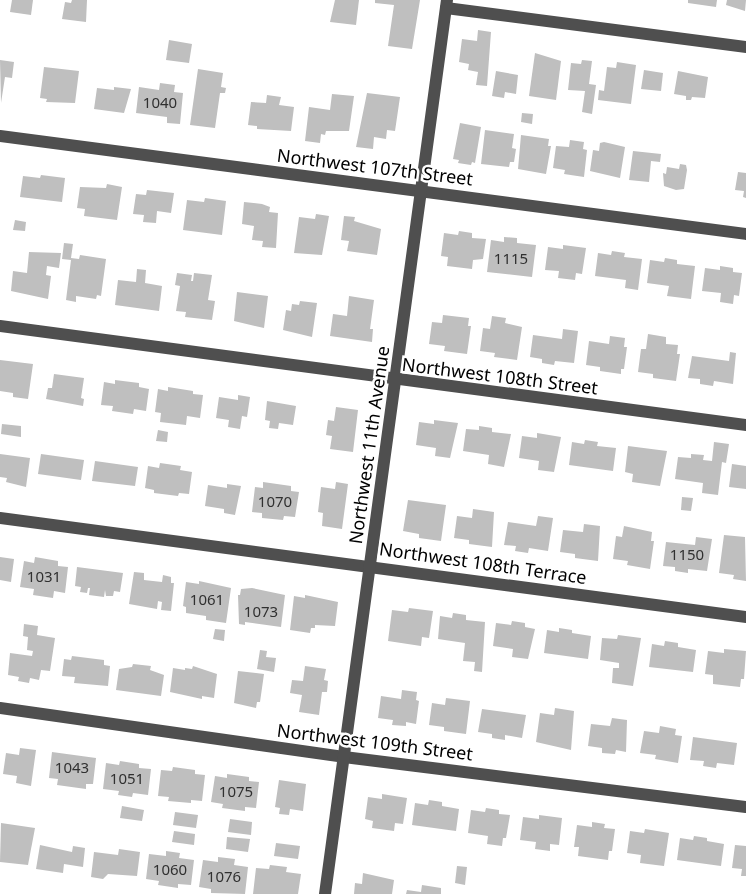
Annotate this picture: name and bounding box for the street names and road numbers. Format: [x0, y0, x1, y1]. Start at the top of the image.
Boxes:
street label: Northwest 107th Street [276, 144, 474, 190]
street label: Northwest 11th Avenue [344, 345, 394, 545]
street label: Northwest 108th Street [401, 353, 599, 399]
street label: Northwest 108th Terrace [378, 538, 588, 588]
street label: Northwest 109th Street [276, 719, 474, 765]

